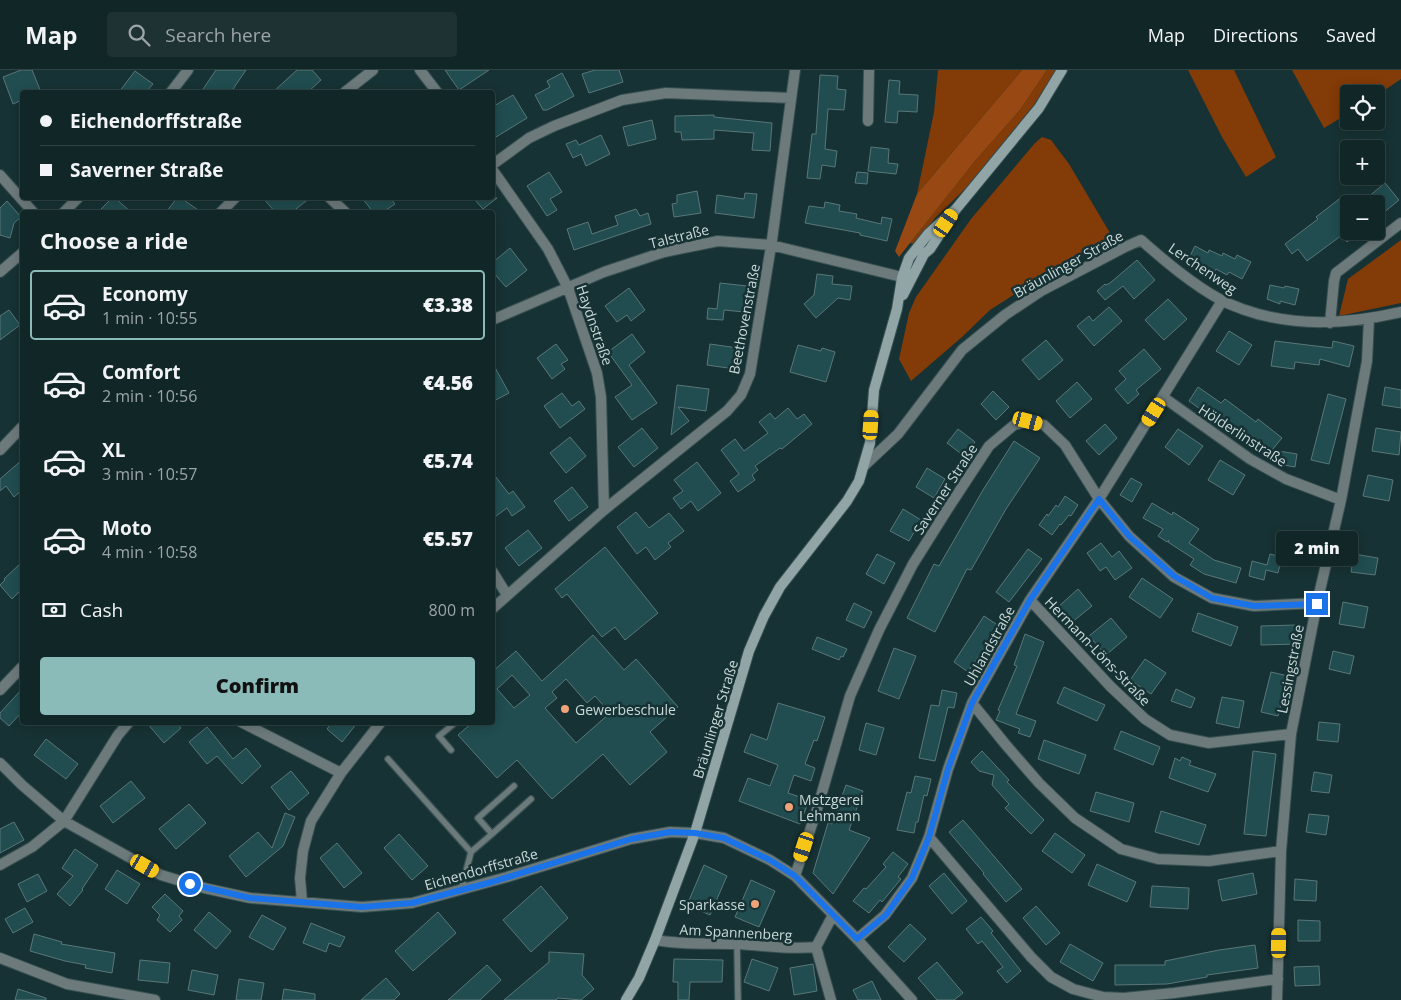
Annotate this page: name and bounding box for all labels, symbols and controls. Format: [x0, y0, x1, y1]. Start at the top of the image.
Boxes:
search box [107, 12, 457, 57]
text: Map [25, 18, 77, 51]
icon: search [125, 21, 153, 49]
text: Search here [165, 22, 271, 48]
text: Map [1148, 23, 1185, 47]
text: Directions [1213, 23, 1298, 47]
text: Saved [1326, 23, 1376, 47]
map controls [1340, 85, 1385, 240]
button: locate [1340, 85, 1385, 130]
text: Eichendorffstraße [70, 108, 242, 134]
button: + [1340, 140, 1385, 185]
text: Saverner Straße [70, 157, 223, 183]
button: − [1340, 195, 1385, 240]
car [931, 206, 960, 240]
street label: Talstraße [647, 219, 711, 253]
text: Choose a ride [40, 225, 188, 255]
street label: Bräunlinger Straße [1010, 226, 1126, 302]
street label: Lerchenweg [1165, 238, 1241, 298]
street label: Beethovenstraße [724, 262, 764, 376]
text: Economy [102, 281, 188, 307]
street label: Haydnstraße [572, 282, 618, 368]
icon: car [42, 283, 87, 328]
text: €3.38 [423, 292, 473, 318]
text: 1 min · 10:55 [102, 307, 197, 329]
text: Comfort [102, 359, 181, 385]
icon: car [42, 361, 87, 406]
text: €4.56 [423, 370, 473, 396]
text: 2 min · 10:56 [102, 385, 197, 407]
car [1139, 395, 1168, 429]
street label: Hölderlinstraße [1195, 399, 1291, 471]
car [862, 410, 879, 440]
car [1011, 410, 1044, 432]
text: XL [102, 437, 125, 463]
icon: car [42, 439, 87, 484]
street label: Saverner Straße [909, 440, 982, 538]
text: €5.74 [423, 448, 473, 474]
text: 3 min · 10:57 [102, 463, 197, 485]
text: Moto [102, 515, 152, 541]
icon: car [42, 517, 87, 562]
text: €5.57 [423, 526, 473, 552]
callout: 2 min [1276, 532, 1358, 566]
text: 2 min [1294, 537, 1340, 559]
text: 4 min · 10:58 [102, 541, 197, 563]
street label: Hermann-Löns-Straße [1041, 592, 1155, 710]
route end [1306, 593, 1328, 615]
icon: cash [40, 596, 68, 624]
text: Cash [80, 597, 123, 623]
text: 800 m [429, 599, 475, 621]
street label: Uhlandstraße [959, 602, 1019, 690]
street label: Lessingstraße [1272, 623, 1308, 715]
button: Confirm [40, 657, 475, 715]
street label: Bräunlinger Straße [688, 657, 742, 781]
place label: Gewerbeschule [575, 700, 676, 719]
marker: Gewerbeschule [559, 703, 571, 715]
place label: Metzgerei Lehmann [799, 790, 864, 825]
marker: Metzgerei Lehmann [783, 801, 795, 813]
car [792, 830, 815, 864]
street label: Eichendorffstraße [422, 844, 540, 894]
car [128, 852, 161, 880]
route start [179, 873, 201, 895]
place label: Sparkasse [679, 895, 745, 914]
marker: Sparkasse [749, 898, 761, 910]
street label: Am Spannenberg [679, 920, 793, 944]
car [1271, 928, 1286, 958]

